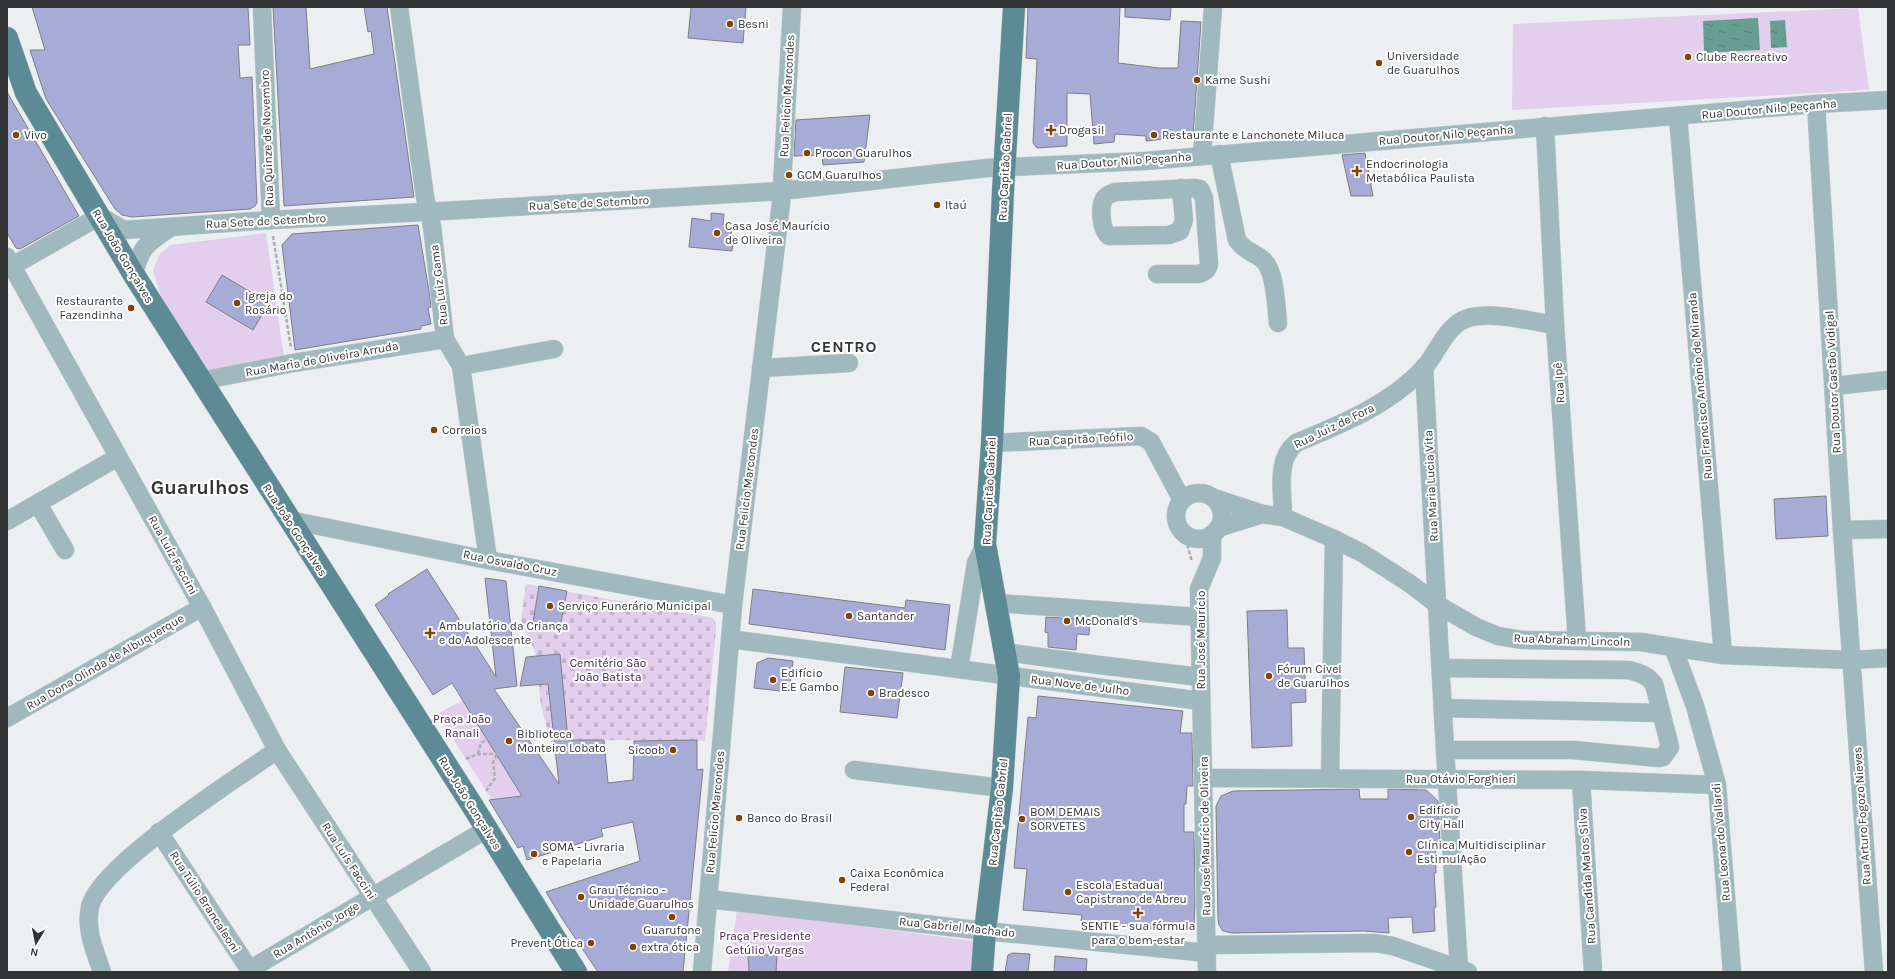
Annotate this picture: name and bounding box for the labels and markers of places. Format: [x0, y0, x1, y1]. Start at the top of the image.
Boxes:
place label: Besni [738, 17, 769, 31]
marker: Besni [725, 19, 735, 29]
place label: Universidade de Guarulhos [1387, 49, 1460, 77]
place label: Clube Recreativo [1696, 50, 1788, 64]
marker: Clube Recreativo [1683, 52, 1693, 62]
marker: Universidade de Guarulhos [1374, 58, 1384, 68]
place label: Kame Sushi [1205, 73, 1271, 87]
marker: Kame Sushi [1192, 75, 1202, 85]
place label: Drogasil [1059, 123, 1104, 137]
marker: Drogasil [1046, 125, 1056, 135]
place label: Vivo [24, 128, 47, 142]
place label: Restaurante e Lanchonete Miluca [1162, 128, 1344, 142]
marker: Vivo [11, 130, 21, 140]
marker: Restaurante e Lanchonete Miluca [1149, 130, 1159, 140]
place label: Procon Guarulhos [815, 146, 912, 160]
marker: Procon Guarulhos [802, 148, 812, 158]
place label: Endocrinologia Metabólica Paulista [1366, 157, 1475, 185]
marker: Endocrinologia Metabólica Paulista [1351, 165, 1363, 177]
place label: GCM Guarulhos [797, 168, 882, 182]
marker: GCM Guarulhos [784, 170, 794, 180]
place label: Itaú [945, 198, 967, 212]
marker: Itaú [932, 200, 942, 210]
place label: Casa José Maurício de Oliveira [725, 219, 830, 247]
marker: Casa José Maurício de Oliveira [712, 228, 722, 238]
place label: Igreja do Rosário [245, 289, 293, 317]
place label: Restaurante Fazendinha [56, 294, 123, 322]
marker: Igreja do Rosário [232, 298, 242, 308]
marker: Restaurante Fazendinha [126, 303, 136, 313]
place label: Correios [442, 423, 487, 437]
marker: Correios [429, 425, 439, 435]
place label: Serviço Funerário Municipal [558, 599, 711, 613]
marker: Serviço Funerário Municipal [545, 601, 555, 611]
place label: Santander [857, 609, 915, 623]
marker: Santander [844, 611, 854, 621]
place label: McDonald's [1075, 614, 1138, 628]
marker: McDonald's [1062, 616, 1072, 626]
place label: Ambulatório da Criança e do Adolescente [439, 619, 568, 647]
marker: Ambulatório da Criança e do Adolescente [424, 627, 436, 639]
place label: Fórum Civel de Guarulhos [1277, 662, 1350, 690]
place label: Edifício E.E Gambo [781, 666, 839, 694]
marker: Fórum Civel de Guarulhos [1264, 671, 1274, 681]
marker: Edifício E.E Gambo [768, 675, 778, 685]
place label: Bradesco [879, 686, 930, 700]
marker: Bradesco [866, 688, 876, 698]
place label: Biblioteca Monteiro Lobato [517, 727, 606, 755]
marker: Biblioteca Monteiro Lobato [504, 736, 514, 746]
place label: Sicoob [628, 743, 665, 757]
marker: Sicoob [668, 745, 678, 755]
place label: Edifício City Hall [1419, 803, 1464, 831]
place label: BOM DEMAIS SORVETES [1030, 805, 1101, 833]
place label: Banco do Brasil [747, 811, 832, 825]
marker: Edifício City Hall [1406, 812, 1416, 822]
marker: Banco do Brasil [734, 813, 744, 823]
marker: BOM DEMAIS SORVETES [1017, 814, 1027, 824]
place label: Clínica Multidisciplinar EstimulAção [1417, 838, 1546, 866]
place label: SOMA - Livraria e Papelaria [542, 840, 625, 868]
marker: Clínica Multidisciplinar EstimulAção [1404, 847, 1414, 857]
marker: SOMA - Livraria e Papelaria [529, 849, 539, 859]
place label: Caixa Econômica Federal [850, 866, 944, 894]
marker: Caixa Econômica Federal [837, 875, 847, 885]
place label: Escola Estadual Capistrano de Abreu [1076, 878, 1187, 906]
place label: Grau Técnico - Unidade Guarulhos [589, 883, 694, 911]
marker: Escola Estadual Capistrano de Abreu [1063, 887, 1073, 897]
marker: Grau Técnico - Unidade Guarulhos [576, 892, 586, 902]
marker: SENTIE - sua fórmula para o bem-estar [1133, 908, 1143, 918]
marker: Guarufone [667, 912, 677, 922]
place label: SENTIE - sua fórmula para o bem-estar [1081, 919, 1195, 947]
place label: Guarufone [643, 923, 701, 937]
place label: Prevent Ótica [510, 935, 583, 950]
marker: Prevent Ótica [586, 938, 596, 948]
place label: extra ótica [641, 940, 699, 954]
marker: extra ótica [628, 942, 638, 952]

